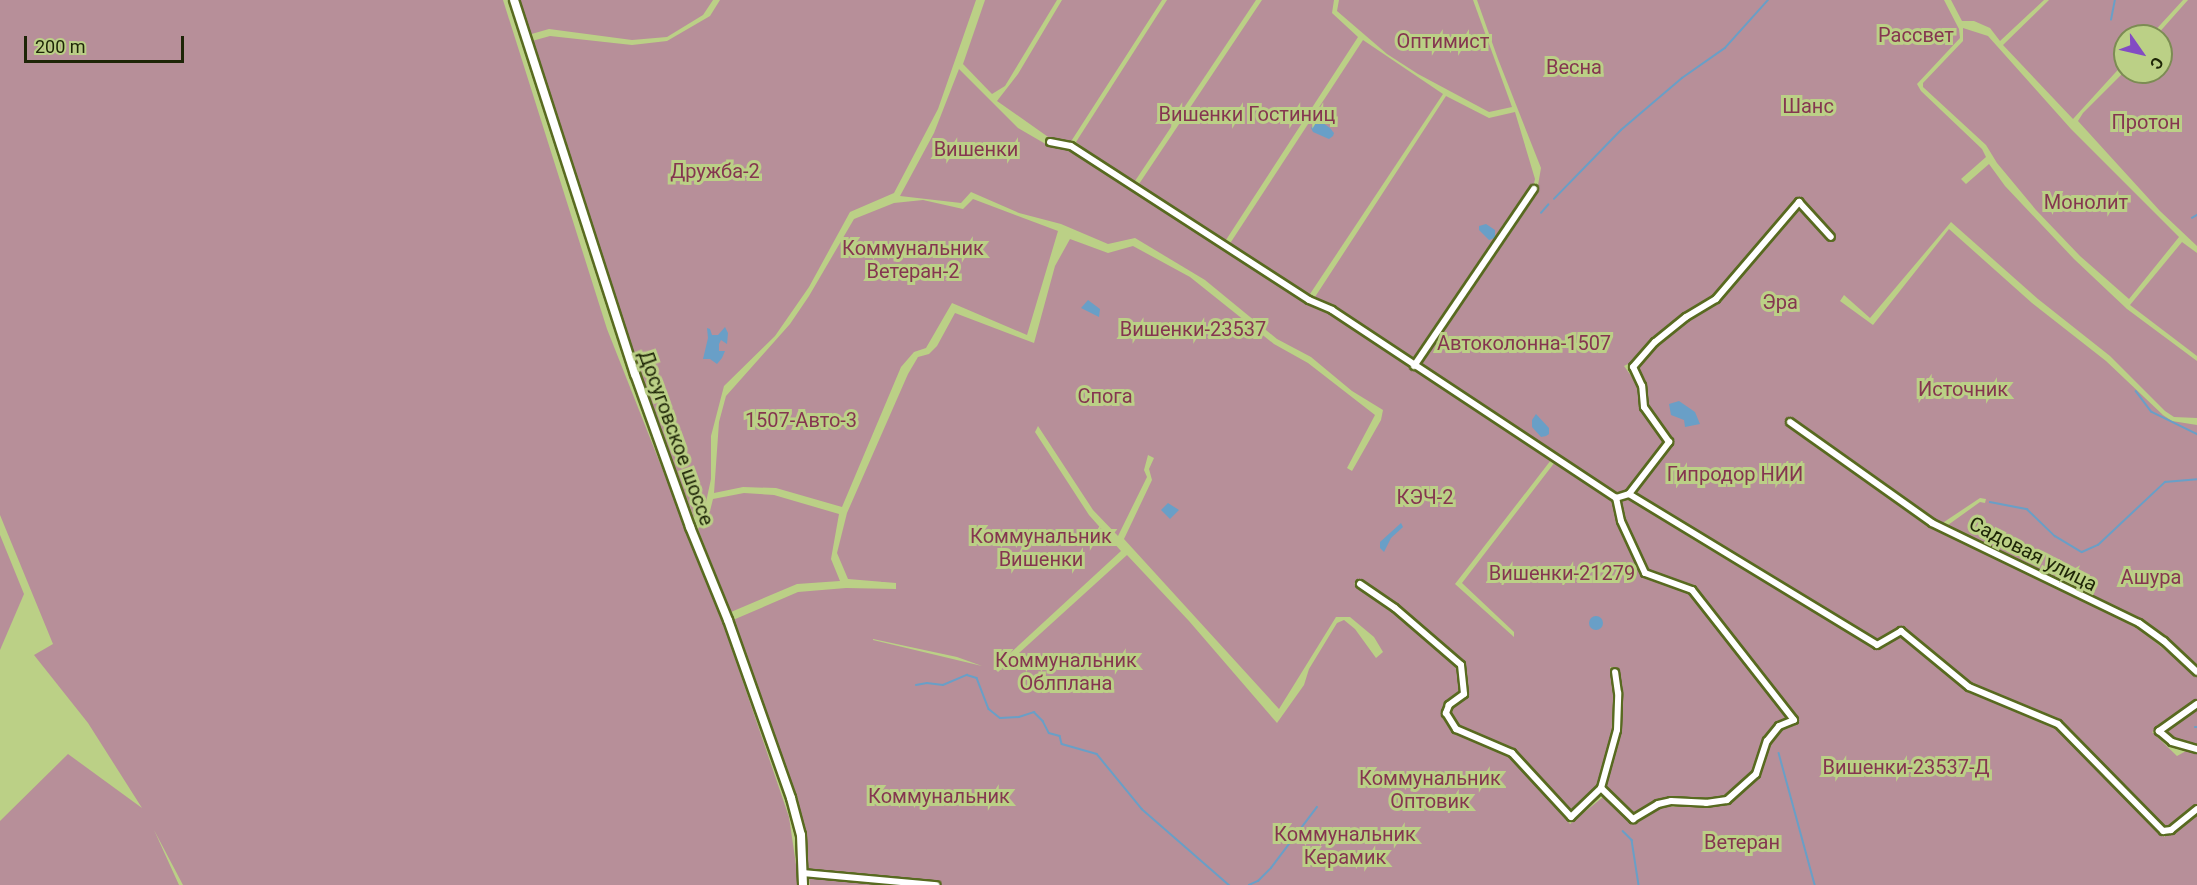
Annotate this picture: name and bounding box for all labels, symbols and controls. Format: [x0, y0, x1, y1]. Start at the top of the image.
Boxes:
park label: Рассвет [1878, 23, 1954, 47]
scale bar [27, 24, 188, 62]
north arrow [2113, 24, 2173, 84]
park label: Оптимист [1397, 29, 1489, 53]
text: 200 m [35, 36, 86, 57]
text: С [2146, 54, 2167, 73]
park label: Весна [1546, 55, 1602, 79]
park label: Шанс [1782, 94, 1834, 118]
park label: Вишенки Гостиниц [1159, 102, 1335, 126]
park label: Протон [2112, 110, 2180, 134]
park label: Вишенки [934, 137, 1018, 161]
park label: Дружба-2 [670, 159, 760, 183]
park label: Монолит [2044, 190, 2128, 214]
park label: Коммунальник Ветеран-2 [842, 236, 984, 283]
park label: Эра [1762, 290, 1798, 314]
park label: Вишенки-23537 [1120, 317, 1266, 341]
park label: Автоколонна-1507 [1437, 331, 1611, 355]
street label: Досуговское шоссе [633, 347, 719, 529]
park label: Источник [1918, 377, 2008, 401]
park label: Спога [1077, 384, 1133, 408]
park label: 1507-Авто-3 [745, 408, 857, 432]
park label: Гипродор НИИ [1667, 462, 1803, 486]
park label: КЭЧ-2 [1397, 485, 1453, 509]
street label: Садовая улица [1965, 511, 2101, 597]
park label: Коммунальник Вишенки [970, 524, 1112, 571]
park label: Вишенки-21279 [1489, 561, 1635, 585]
park label: Ашура [2121, 565, 2181, 589]
park label: Коммунальник Облплана [995, 649, 1137, 696]
park label: Вишенки-23537-Д [1823, 755, 1989, 779]
park label: Коммунальник Оптовик [1359, 767, 1501, 814]
park label: Коммунальник [868, 784, 1010, 808]
park label: Коммунальник Керамик [1274, 823, 1416, 870]
park label: Ветеран [1704, 830, 1780, 854]

